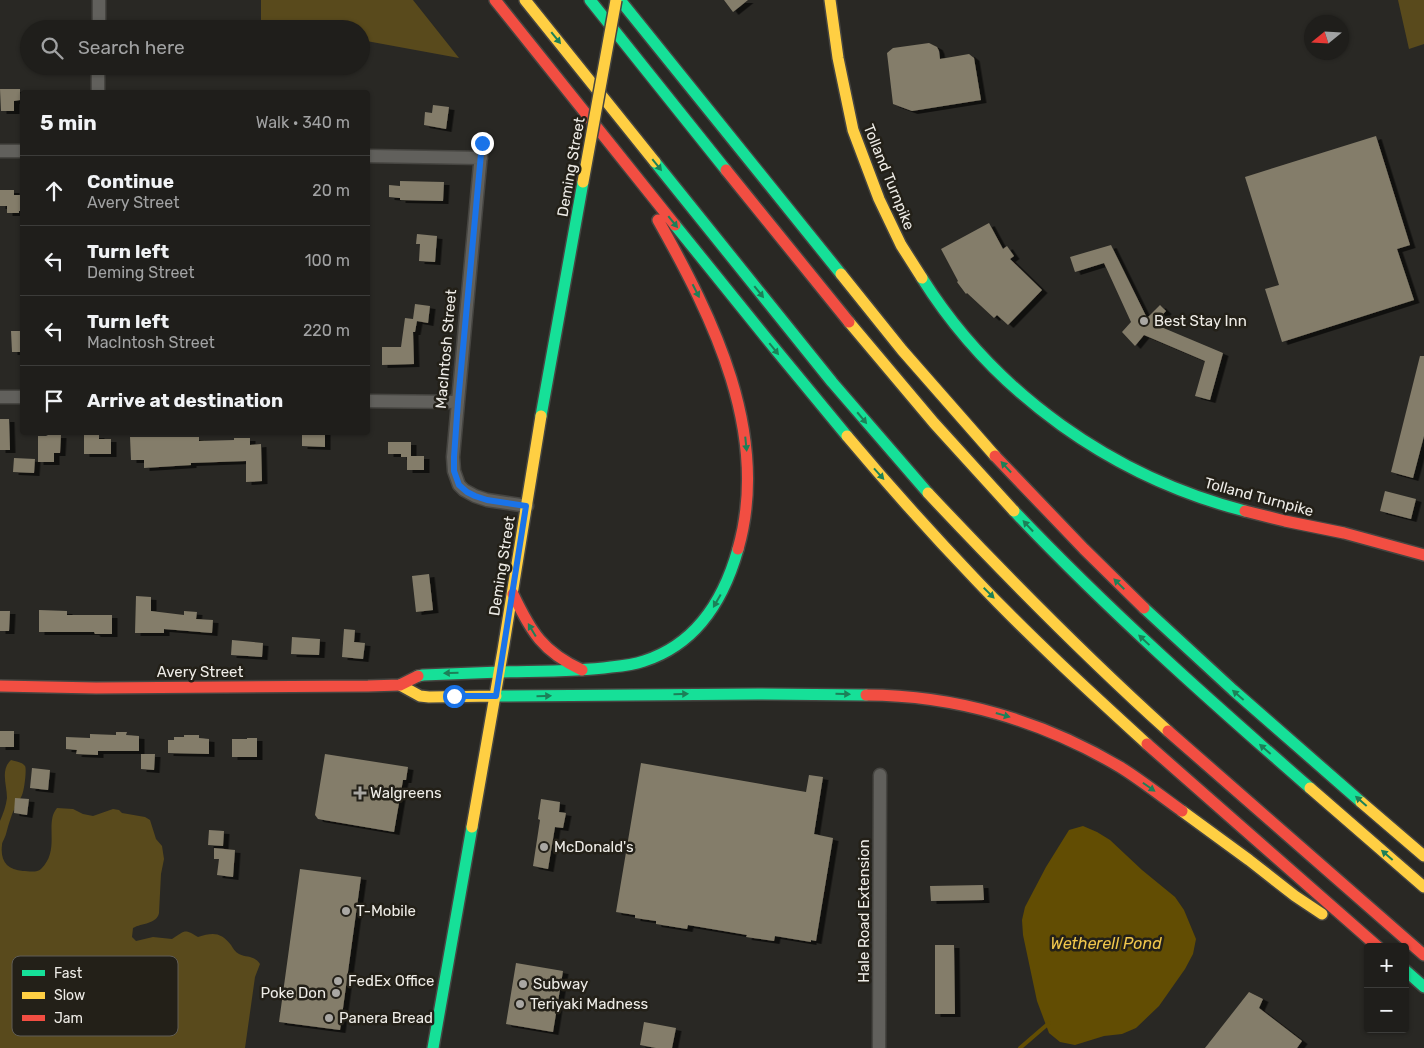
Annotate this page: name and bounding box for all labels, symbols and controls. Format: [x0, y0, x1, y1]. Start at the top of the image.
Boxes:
north arrow [1304, 15, 1349, 60]
search box [20, 20, 370, 75]
one-way arrow [550, 31, 561, 44]
icon: search [38, 34, 66, 62]
text: Search here [78, 36, 185, 59]
text: 5 min [40, 110, 97, 135]
text: Walk · 340 m [256, 113, 350, 132]
street label: Deming Street [553, 116, 589, 218]
street label: Tolland Turnpike [860, 122, 918, 232]
route end [471, 132, 494, 155]
one-way arrow [652, 158, 663, 171]
text: Continue [87, 170, 174, 193]
icon: ahead [40, 177, 68, 205]
text: 20 m [312, 181, 350, 200]
text: Avery Street [87, 193, 179, 212]
one-way arrow [667, 216, 678, 229]
text: Turn left [87, 240, 169, 263]
icon: left [40, 247, 68, 275]
text: 100 m [305, 251, 350, 270]
text: Deming Street [87, 263, 195, 282]
one-way arrow [692, 283, 700, 298]
one-way arrow [754, 285, 764, 299]
street label: MacIntosh Street [432, 288, 460, 409]
text: Turn left [87, 310, 169, 333]
place label: Best Stay Inn [1154, 312, 1247, 330]
marker: Best Stay Inn [1138, 315, 1150, 327]
icon: left [40, 317, 68, 345]
text: 220 m [303, 321, 350, 340]
text: MacIntosh Street [87, 333, 215, 352]
one-way arrow [769, 342, 780, 355]
icon: arrive [40, 387, 68, 415]
text: Arrive at destination [87, 389, 283, 412]
one-way arrow [856, 411, 867, 424]
one-way arrow [742, 437, 750, 453]
one-way arrow [1000, 462, 1012, 474]
one-way arrow [873, 467, 885, 479]
street label: Tolland Turnpike [1202, 474, 1316, 520]
street label: Deming Street [485, 515, 519, 617]
one-way arrow [1022, 520, 1034, 532]
one-way arrow [1113, 578, 1125, 590]
one-way arrow [983, 587, 995, 599]
one-way arrow [713, 595, 722, 608]
one-way arrow [527, 624, 536, 637]
one-way arrow [1138, 634, 1150, 646]
street label: Avery Street [157, 663, 243, 681]
one-way arrow [443, 669, 459, 677]
route start [443, 685, 466, 708]
one-way arrow [1232, 689, 1245, 700]
one-way arrow [673, 690, 689, 698]
one-way arrow [537, 691, 553, 699]
one-way arrow [835, 691, 851, 699]
one-way arrow [996, 712, 1011, 720]
one-way arrow [1258, 743, 1271, 754]
one-way arrow [1142, 782, 1155, 792]
place label: Walgreens [370, 784, 442, 802]
marker: Walgreens [354, 787, 366, 799]
one-way arrow [1354, 796, 1367, 807]
place label: McDonald's [554, 838, 634, 856]
street label: Hale Road Extension [855, 839, 873, 983]
marker: McDonald's [538, 841, 550, 853]
one-way arrow [1382, 849, 1394, 861]
place label: T-Mobile [356, 902, 416, 920]
marker: T-Mobile [340, 905, 352, 917]
water label: Wetherell Pond [1050, 934, 1162, 953]
map controls [1364, 943, 1409, 1033]
button: + [1364, 943, 1409, 988]
legend [12, 956, 178, 1036]
text: Fast [54, 965, 83, 982]
place label: FedEx Office [348, 972, 434, 990]
marker: FedEx Office [332, 975, 344, 987]
place label: Subway [533, 975, 588, 993]
marker: Subway [517, 978, 529, 990]
place label: Poke Don [260, 984, 326, 1002]
text: Slow [54, 987, 85, 1004]
marker: Poke Don [330, 987, 342, 999]
button: − [1364, 988, 1409, 1033]
place label: Teriyaki Madness [530, 995, 649, 1013]
marker: Teriyaki Madness [514, 998, 526, 1010]
place label: Panera Bread [339, 1009, 433, 1027]
text: Jam [54, 1010, 83, 1027]
marker: Panera Bread [323, 1012, 335, 1024]

